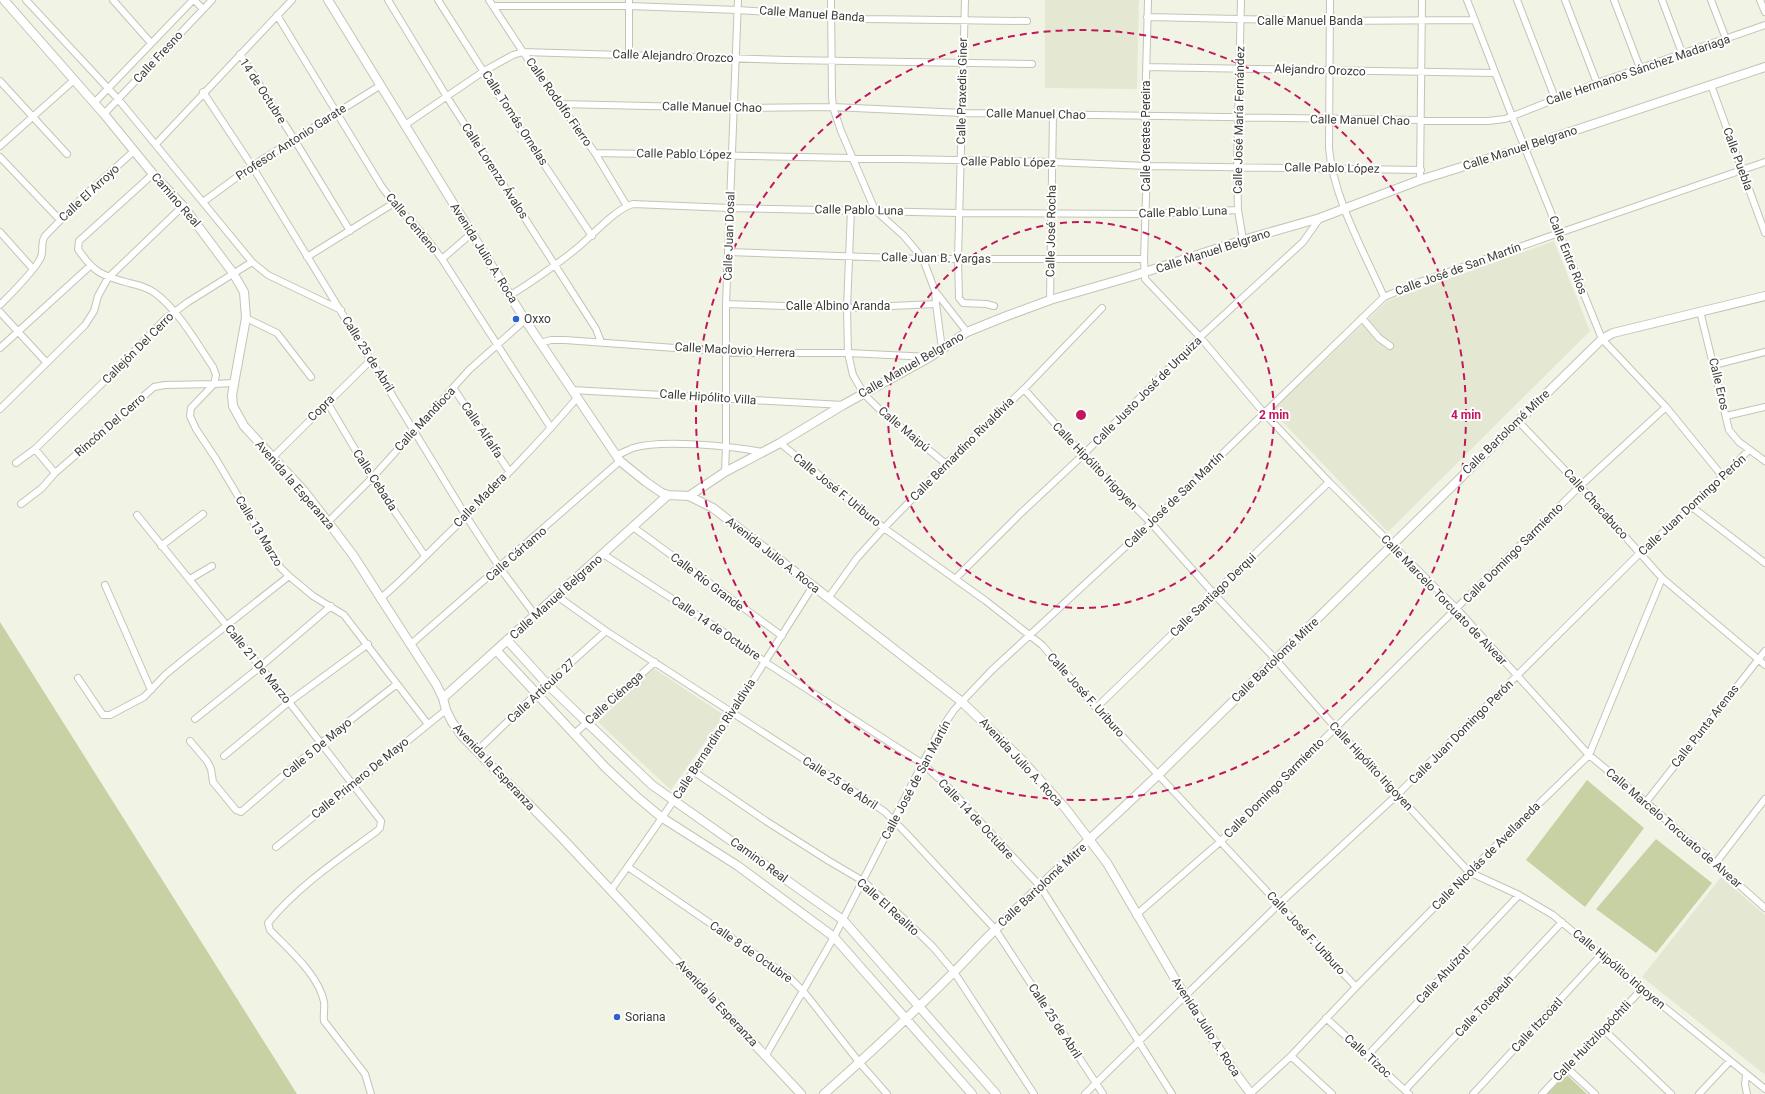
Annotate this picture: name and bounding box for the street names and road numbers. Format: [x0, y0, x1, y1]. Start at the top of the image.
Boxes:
street label: Calle Manuel Banda [759, 3, 865, 25]
street label: Calle Manuel Banda [1257, 14, 1363, 28]
street label: Calle Fresno [130, 28, 186, 86]
street label: Calle Hermanos Sánchez Madariaga [1544, 32, 1732, 108]
street label: Calle Praxedis Giner [954, 38, 970, 144]
street label: Calle José María Fernández [1231, 46, 1247, 194]
street label: Calle Alejandro Orozco [612, 47, 734, 65]
street label: Calle Rodolfo Fierro [523, 55, 595, 149]
street label: 14 de Octubre [237, 56, 289, 126]
street label: Alejandro Orozco [1274, 61, 1366, 79]
street label: Calle Tomás Ornelas [479, 68, 551, 168]
street label: Calle Orestes Pereira [1139, 80, 1153, 192]
street label: Calle Manuel Chao [662, 99, 762, 115]
street label: Profesor Antonio Garate [233, 101, 349, 183]
street label: Calle Manuel Chao [986, 106, 1086, 122]
street label: Calle Manuel Chao [1310, 112, 1410, 128]
street label: Calle Lorenzo Ávalos [459, 120, 532, 221]
street label: Calle Manuel Belgrano [1461, 123, 1579, 173]
street label: Calle Puebla [1720, 125, 1756, 193]
street label: Calle Pablo López [636, 146, 732, 162]
street label: Calle Pablo López [960, 154, 1056, 170]
street label: Calle Pablo López [1284, 160, 1380, 176]
street label: Calle El Arroyo [56, 161, 122, 224]
street label: Camino Real [149, 170, 203, 230]
street label: Calle José Rocha [1043, 185, 1059, 277]
street label: Calle Centeno [383, 190, 441, 256]
street label: Calle Juan Dosal [720, 191, 738, 281]
street label: Avenida Julio A. Roca [447, 200, 521, 306]
street label: Calle Pablo Luna [814, 202, 904, 218]
street label: Calle Pablo Luna [1138, 203, 1228, 221]
street label: Calle Entre Ríos [1546, 214, 1590, 296]
street label: Calle Manuel Belgrano [1154, 226, 1272, 276]
street label: Calle José de San Martín [1393, 240, 1523, 298]
street label: Calle Juan B. Vargas [881, 250, 991, 266]
street label: Calle Albino Aranda [786, 299, 890, 313]
street label: Callejón Del Cerro [99, 309, 177, 387]
street label: Calle 25 de Abril [339, 314, 397, 394]
street label: Calle Manuel Belgrano [856, 329, 966, 401]
street label: Calle Justo José de Urquiza [1090, 334, 1204, 448]
street label: Calle Maclovio Herrera [674, 340, 796, 360]
street label: Calle Eros [1706, 356, 1732, 412]
street label: Calle Mandioca [392, 384, 458, 454]
street label: Calle Hipólito Villa [659, 387, 757, 407]
street label: Calle Bartolomé Mitre [1459, 387, 1553, 477]
street label: Rincón Del Cerro [72, 390, 148, 459]
street label: Copra [305, 392, 337, 424]
street label: Calle Bernardino Rivaldivia [907, 394, 1017, 504]
street label: Calle Alfalfa [458, 399, 506, 461]
street label: Calle Maipú [875, 403, 933, 455]
street label: Calle Hipólito Irigoyen [1050, 419, 1140, 513]
street label: Avenida la Esperanza [252, 438, 338, 532]
street label: Calle Cebada [350, 447, 400, 513]
street label: Calle José de San Martín [1121, 449, 1227, 551]
street label: Calle José F. Uriburo [790, 450, 884, 530]
street label: Calle Juan Domingo Perón [1635, 452, 1749, 558]
street label: Calle Chacabuco [1561, 466, 1631, 542]
street label: Calle Madera [451, 470, 509, 530]
street label: Calle 13 Marzo [232, 493, 286, 569]
street label: Calle Domingo Sarmiento [1460, 500, 1566, 606]
street label: Avenida Julio A. Roca [723, 514, 823, 596]
street label: Calle Cártamo [483, 524, 549, 584]
street label: Calle Marcelo Torcuato de Alvear [1378, 532, 1510, 668]
street label: Calle Río Grande [668, 550, 746, 614]
street label: Calle Santiago Derqui [1167, 550, 1259, 640]
street label: Calle Manuel Belgrano [507, 552, 605, 642]
street label: Calle 14 de Octubre [669, 593, 763, 663]
street label: Calle Bartolomé Mitre [1228, 615, 1322, 705]
street label: Calle 21 De Marzo [222, 622, 294, 706]
street label: Calle José F. Uriburo [1044, 650, 1128, 740]
street label: Calle Artículo 27 [504, 656, 578, 726]
street label: Calle Ciénega [582, 668, 646, 728]
street label: Calle Bernardino Rivaldivia [670, 676, 758, 802]
street label: Calle Juan Domingo Perón [1406, 677, 1516, 787]
street label: Calle Punta Arenas [1668, 682, 1742, 770]
street label: Calle 5 De Mayo [280, 715, 354, 781]
street label: Avenida Julio A. Roca [977, 715, 1065, 809]
street label: Calle José de San Martín [879, 718, 953, 842]
street label: Calle Hipólito Irigoyen [1326, 719, 1416, 813]
street label: Avenida la Esperanza [450, 721, 538, 813]
street label: Calle Primero De Mayo [308, 734, 412, 822]
street label: Calle Domingo Sarmiento [1221, 735, 1327, 841]
street label: Calle 25 de Abril [800, 754, 880, 812]
street label: Calle Marcelo Torcuato de Alvear [1603, 765, 1745, 891]
street label: Calle 14 de Octubre [935, 776, 1017, 862]
street label: Calle Nicolás de Avellaneda [1429, 799, 1543, 913]
street label: Camino Real [728, 835, 790, 885]
street label: Calle Bartolomé Mitre [995, 840, 1089, 930]
street label: Calle El Realito [854, 875, 922, 939]
street label: Calle José F. Uriburo [1264, 888, 1348, 978]
street label: Calle 8 de Octubre [707, 918, 795, 986]
street label: Calle Hipólito Irigoyen [1570, 926, 1668, 1012]
street label: Calle Ahuízotl [1413, 943, 1473, 1007]
street label: Avenida la Esperanza [673, 957, 761, 1049]
street label: Calle Totepeuh [1452, 972, 1516, 1040]
street label: Avenida Julio A. Roca [1169, 975, 1243, 1079]
street label: Calle 25 de Abril [1026, 981, 1084, 1061]
street label: Calle Itzcoatl [1508, 995, 1566, 1055]
street label: Calle Huitzilopóchtli [1550, 998, 1634, 1084]
street label: Calle Tízoc [1342, 1031, 1394, 1081]

